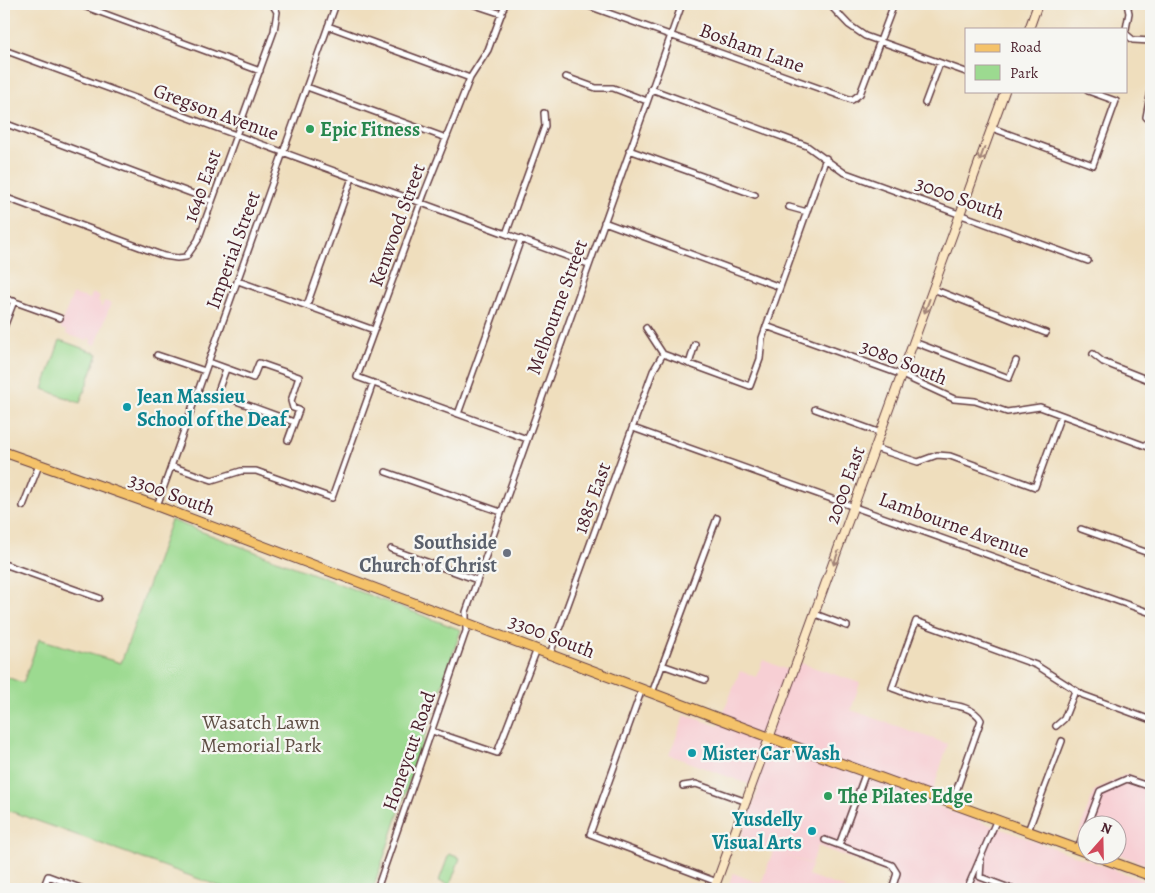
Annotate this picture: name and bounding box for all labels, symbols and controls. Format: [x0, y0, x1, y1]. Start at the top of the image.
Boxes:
street label: Bosham Lane [696, 17, 808, 79]
legend [965, 28, 1128, 92]
text: Road [1010, 37, 1042, 57]
text: Park [1010, 63, 1039, 83]
street label: Gregson Avenue [150, 77, 283, 147]
place label: Epic Fitness [320, 116, 420, 143]
marker: Epic Fitness [304, 123, 316, 135]
one-way arrow [977, 145, 986, 161]
street label: 1640 East [176, 146, 228, 226]
street label: Kenwood Street [362, 159, 432, 290]
street label: 3000 South [912, 169, 1008, 227]
street label: Imperial Street [199, 187, 267, 313]
street label: Melbourne Street [520, 235, 594, 378]
one-way arrow [922, 298, 931, 313]
street label: 3080 South [856, 332, 952, 392]
place label: Jean Massieu School of the Deaf [137, 383, 290, 433]
marker: Jean Massieu School of the Deaf [121, 401, 133, 413]
street label: 2000 East [818, 442, 872, 528]
street label: 1885 East [567, 458, 618, 537]
street label: 3300 South [125, 466, 219, 522]
street label: Lambourne Avenue [875, 485, 1033, 565]
place label: Southside Church of Christ [359, 529, 497, 579]
marker: Southside Church of Christ [501, 547, 513, 559]
one-way arrow [831, 549, 840, 565]
street label: 3300 South [505, 607, 599, 665]
street label: Honeycut Road [376, 687, 442, 814]
park label: Wasatch Lawn Memorial Park [200, 709, 322, 759]
place label: Mister Car Wash [702, 740, 841, 767]
marker: Mister Car Wash [686, 747, 698, 759]
place label: The Pilates Edge [838, 783, 973, 810]
marker: The Pilates Edge [822, 790, 834, 802]
place label: Yusdelly Visual Arts [711, 806, 803, 856]
north arrow [1078, 816, 1128, 866]
text: N [1098, 818, 1114, 839]
marker: Yusdelly Visual Arts [806, 825, 818, 837]

